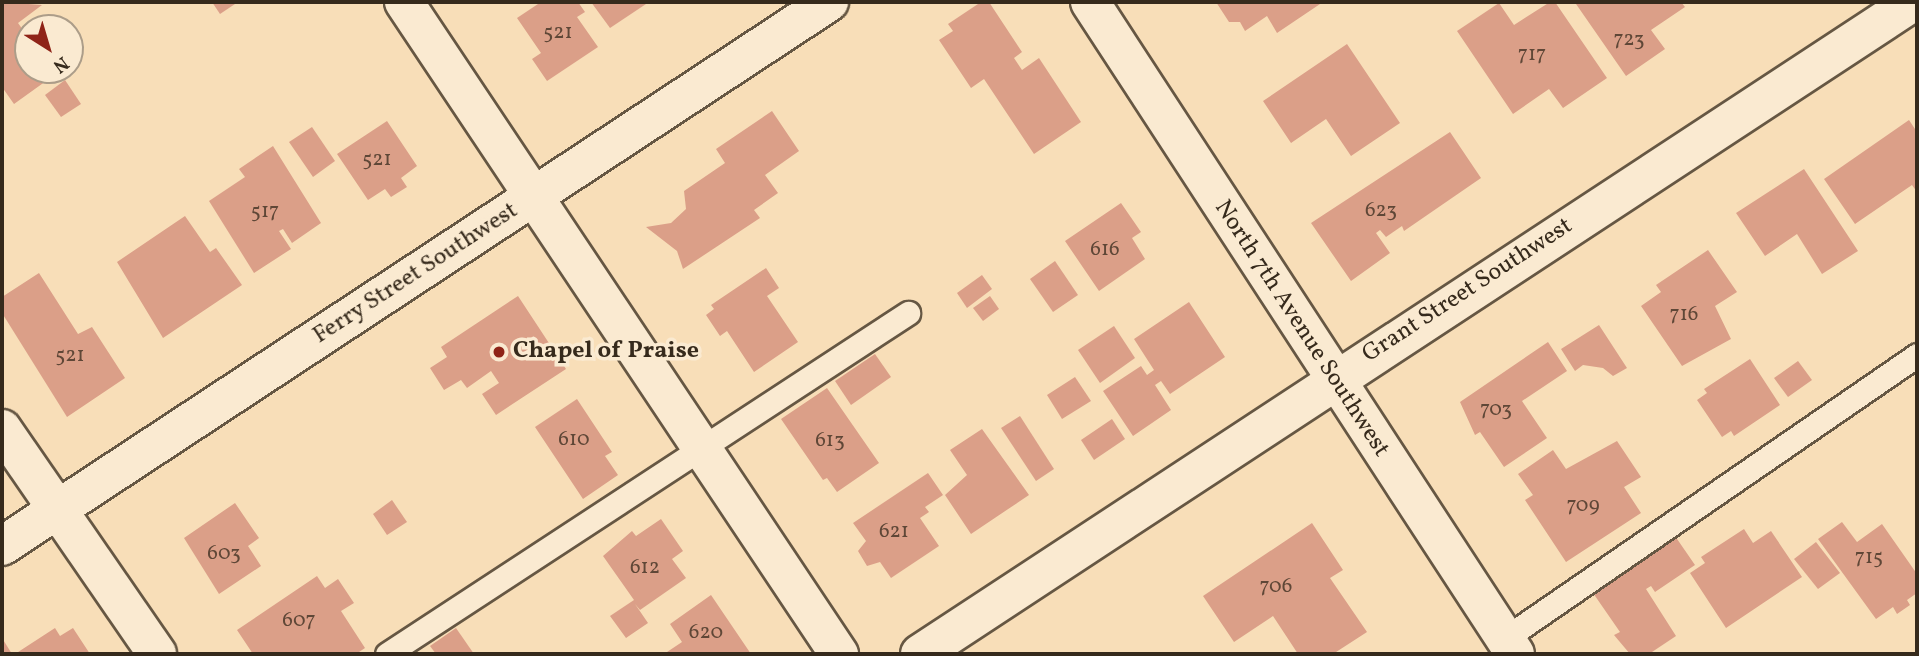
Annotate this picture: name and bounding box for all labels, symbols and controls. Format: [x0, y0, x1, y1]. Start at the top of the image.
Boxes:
north arrow [14, 14, 84, 84]
house number: 521 [543, 20, 573, 46]
house number: 723 [1613, 27, 1645, 53]
house number: 717 [1518, 42, 1546, 68]
text: N [47, 50, 74, 79]
house number: 521 [362, 147, 392, 173]
street label: North 7th Avenue Southwest [1207, 195, 1395, 463]
street label: Ferry Street Southwest [308, 197, 524, 351]
house number: 623 [1365, 198, 1397, 224]
house number: 517 [251, 199, 279, 225]
street label: Grant Street Southwest [1358, 212, 1578, 370]
house number: 616 [1090, 237, 1120, 263]
house number: 716 [1670, 302, 1698, 328]
place label: Chapel of Praise [513, 338, 697, 366]
house number: 521 [55, 343, 85, 369]
marker: Chapel of Praise [491, 344, 507, 360]
house number: 703 [1480, 397, 1512, 423]
house number: 610 [558, 427, 590, 453]
house number: 613 [815, 428, 845, 454]
house number: 709 [1566, 493, 1600, 519]
house number: 621 [879, 519, 909, 545]
house number: 603 [207, 541, 241, 567]
house number: 715 [1855, 545, 1883, 571]
house number: 612 [630, 555, 660, 581]
house number: 706 [1260, 574, 1292, 600]
house number: 607 [282, 608, 316, 634]
house number: 620 [689, 620, 723, 646]

